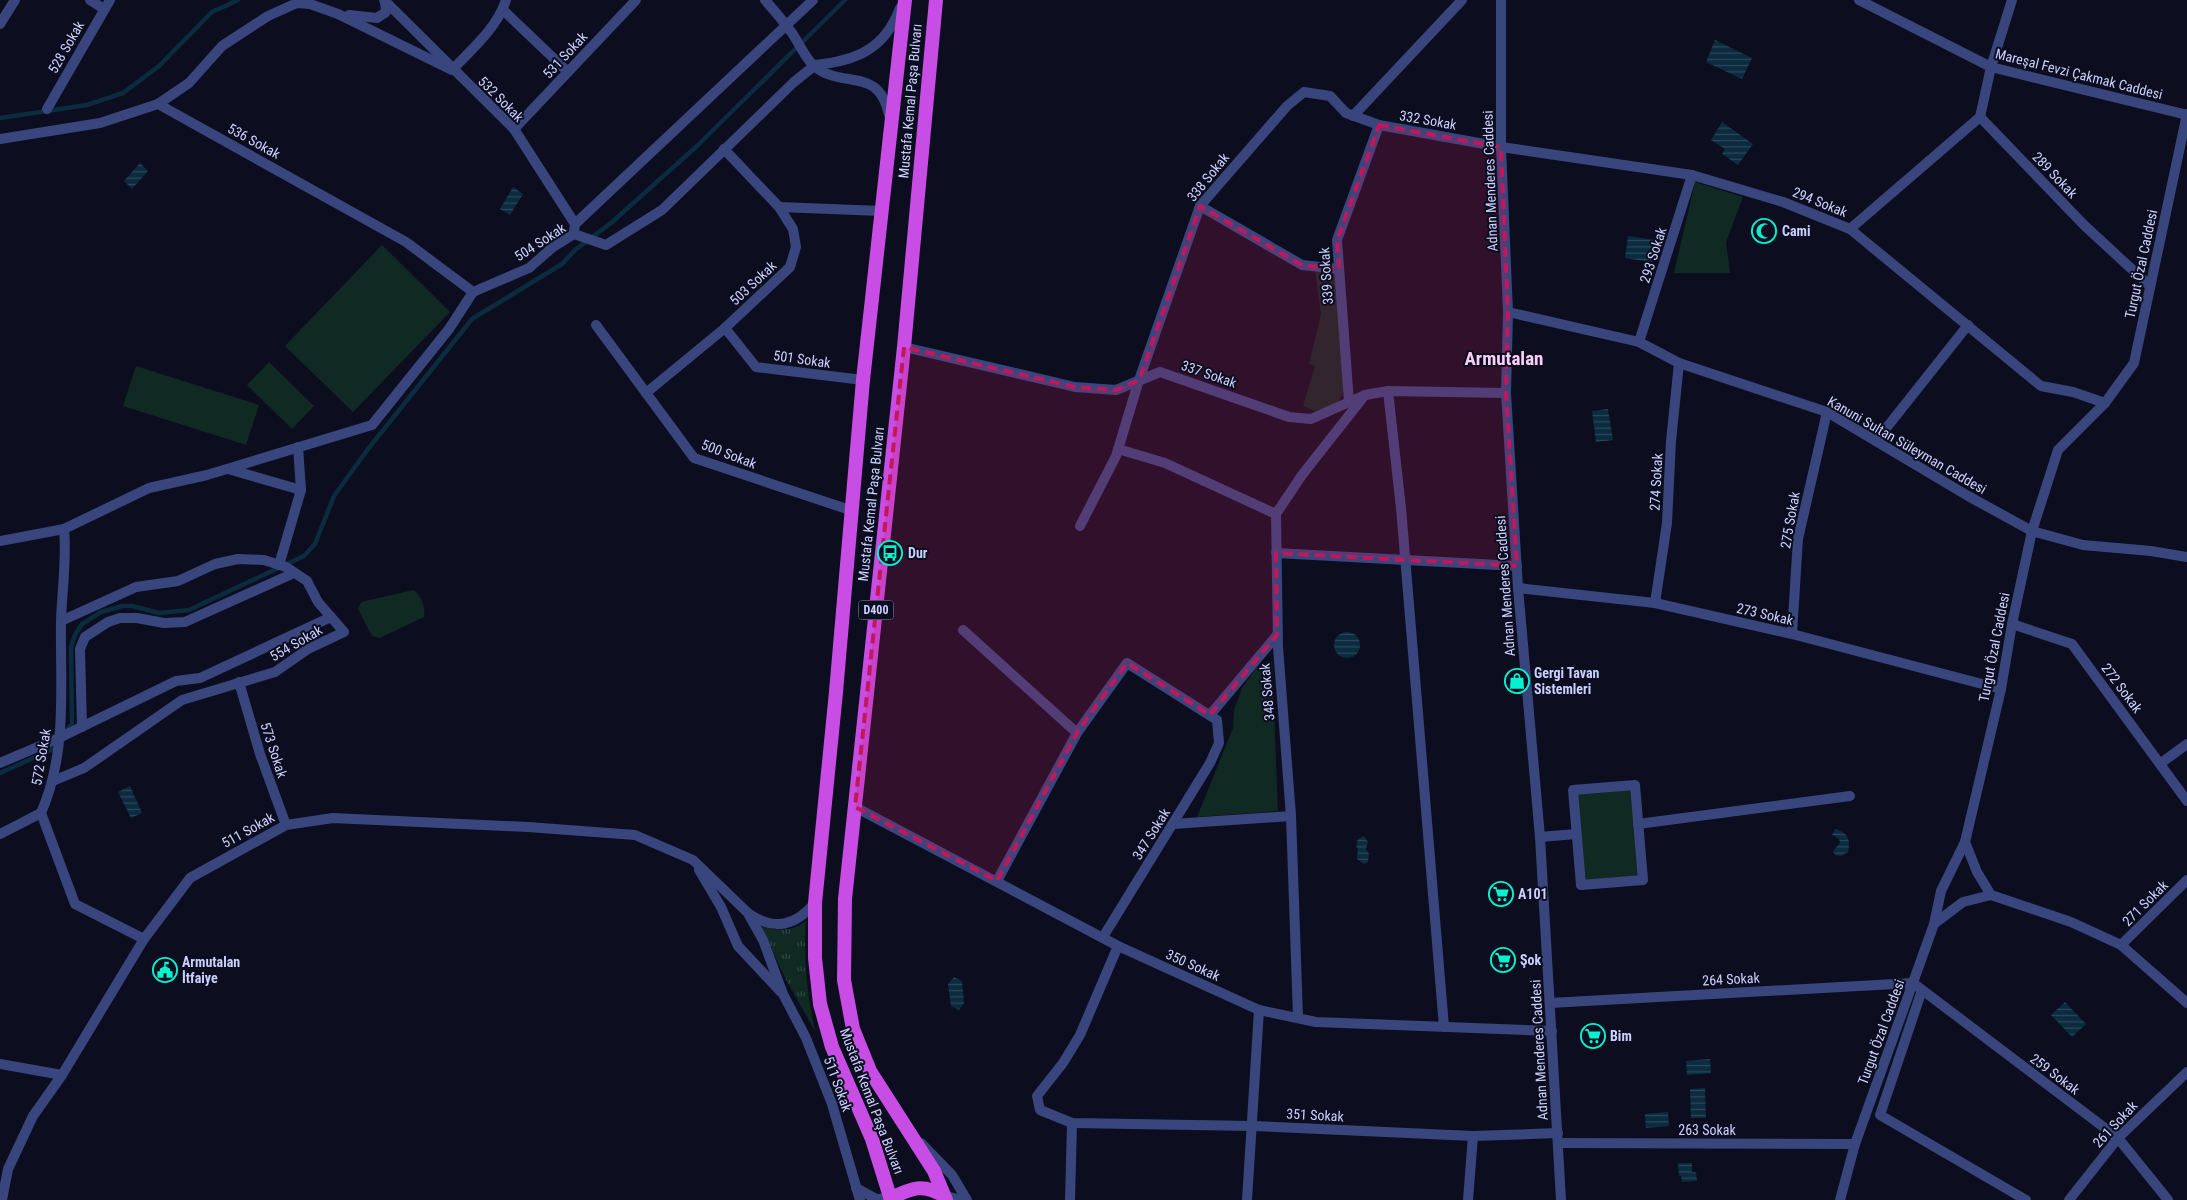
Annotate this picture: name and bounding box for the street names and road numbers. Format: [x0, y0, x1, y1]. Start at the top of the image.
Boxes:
street label: 528 Sokak [45, 17, 88, 76]
street label: Mustafa Kemal Paşa Bulvarı [895, 23, 925, 179]
street label: 531 Sokak [540, 28, 591, 82]
street label: Mareşal Fevzi Çakmak Caddesi [1994, 45, 2164, 103]
street label: 532 Sokak [475, 73, 527, 125]
street label: 332 Sokak [1398, 107, 1458, 133]
street label: Adnan Menderes Caddesi [1480, 110, 1500, 252]
street label: 536 Sokak [225, 120, 284, 162]
street label: 338 Sokak [1184, 149, 1233, 204]
street label: 289 Sokak [2029, 149, 2081, 202]
street label: 294 Sokak [1790, 184, 1850, 220]
street label: Turgut Özal Caddesi [2122, 208, 2160, 320]
street label: 504 Sokak [512, 219, 569, 264]
street label: 293 Sokak [1636, 225, 1670, 285]
street label: 339 Sokak [1316, 246, 1336, 305]
street label: 503 Sokak [726, 257, 780, 308]
street label: 501 Sokak [772, 347, 832, 371]
street label: 337 Sokak [1179, 357, 1239, 391]
street label: Kanuni Sultan Süleyman Caddesi [1825, 393, 1989, 497]
street label: Mustafa Kemal Paşa Bulvarı [855, 426, 887, 582]
street label: 500 Sokak [699, 436, 759, 472]
street label: 274 Sokak [1647, 452, 1666, 511]
street label: 275 Sokak [1777, 490, 1803, 550]
street label: Adnan Menderes Caddesi [1492, 515, 1518, 657]
street label: Turgut Özal Caddesi [1976, 591, 2012, 703]
road number: D400 [858, 600, 894, 620]
street label: 273 Sokak [1735, 600, 1796, 628]
street label: 554 Sokak [267, 621, 326, 664]
street label: 272 Sokak [2098, 660, 2146, 716]
street label: 348 Sokak [1256, 662, 1277, 721]
street label: 573 Sokak [257, 720, 291, 780]
street label: 572 Sokak [28, 727, 54, 787]
street label: 347 Sokak [1129, 805, 1173, 863]
street label: 511 Sokak [219, 809, 278, 851]
street label: 271 Sokak [2119, 877, 2171, 929]
street label: 350 Sokak [1163, 946, 1223, 984]
street label: 264 Sokak [1702, 969, 1761, 988]
street label: Turgut Özal Caddesi [1855, 977, 1907, 1087]
street label: Adnan Menderes Caddesi [1527, 979, 1551, 1121]
street label: Mustafa Kemal Paşa Bulvarı [837, 1026, 907, 1176]
street label: 259 Sokak [2027, 1050, 2083, 1098]
street label: 511 Sokak [821, 1054, 856, 1114]
street label: 261 Sokak [2090, 1097, 2141, 1151]
street label: 351 Sokak [1286, 1106, 1345, 1125]
street label: 263 Sokak [1678, 1122, 1736, 1138]

